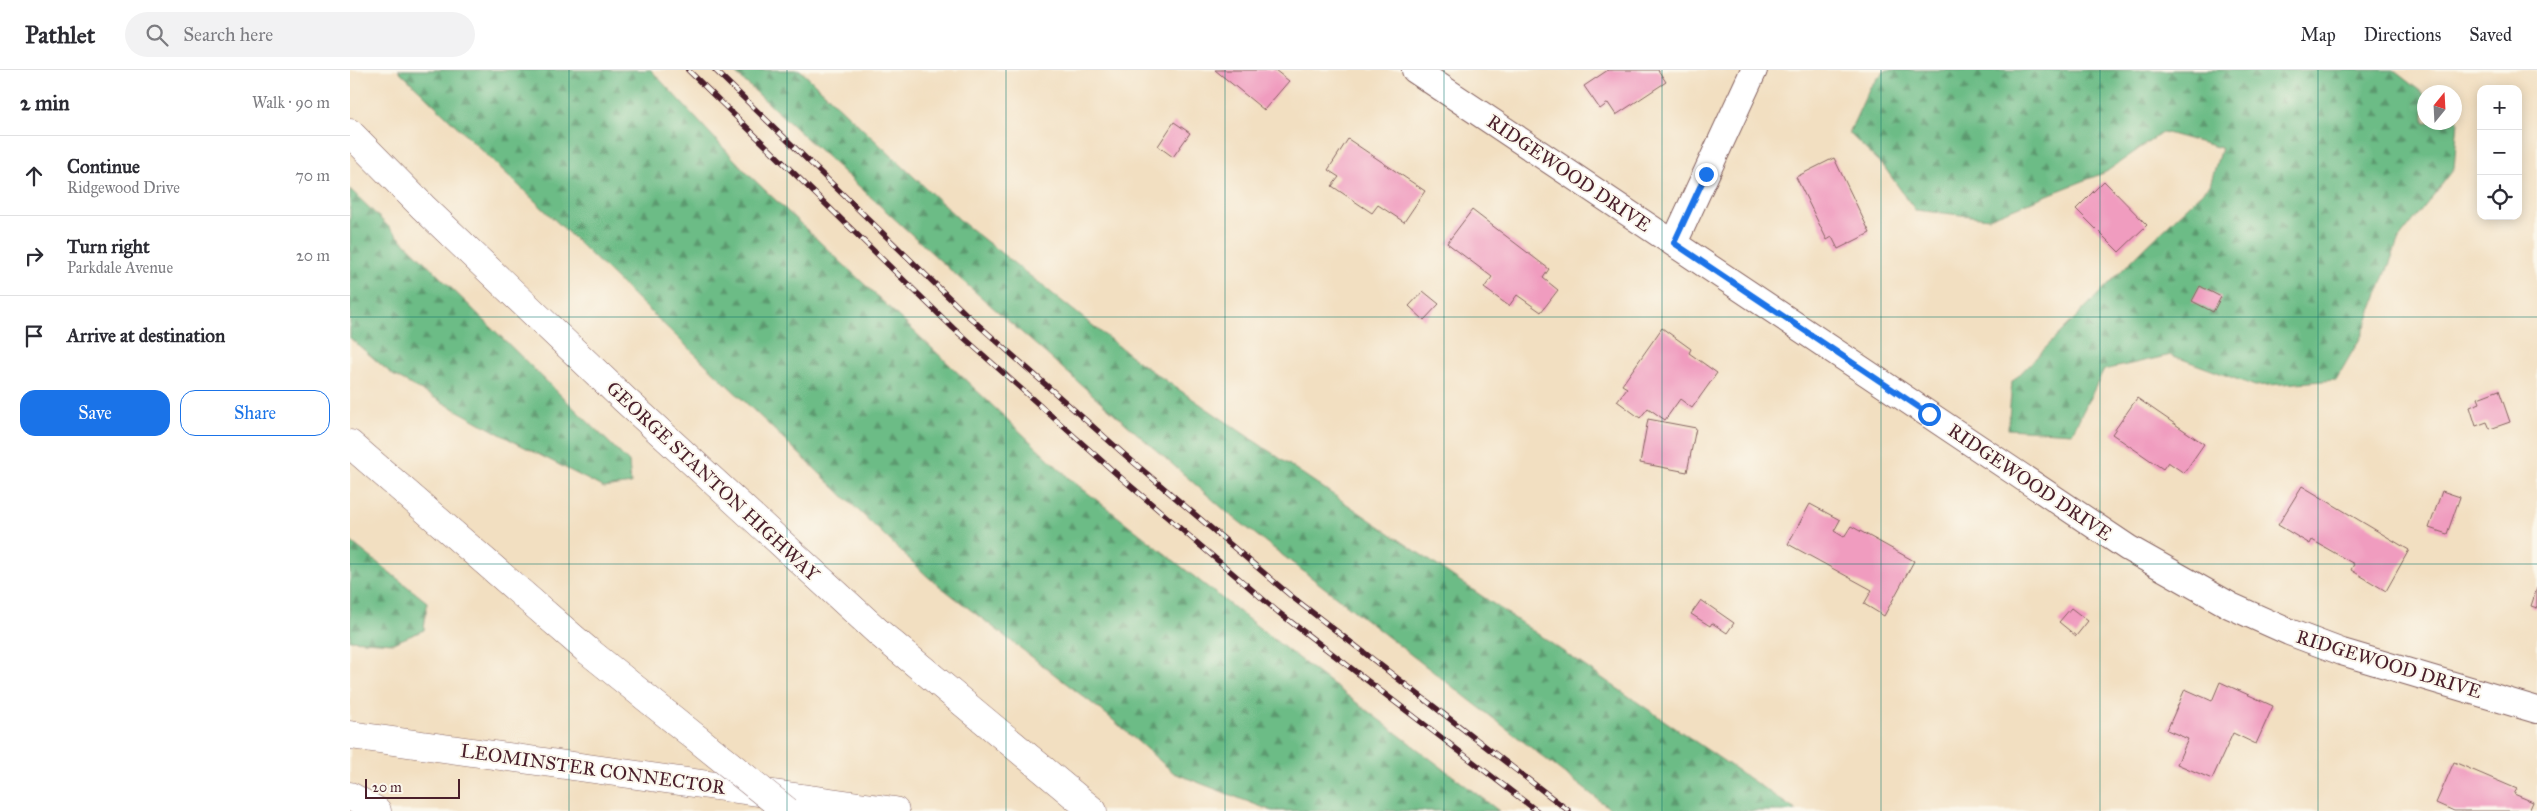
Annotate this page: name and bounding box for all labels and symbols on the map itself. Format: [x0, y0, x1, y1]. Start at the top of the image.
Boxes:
north arrow [2417, 85, 2462, 130]
street label: RIDGEWOOD DRIVE [1483, 110, 1656, 237]
route end [1695, 163, 1718, 186]
street label: GEORGE STANTON HIGHWAY [602, 376, 825, 586]
route start [1918, 403, 1941, 426]
street label: RIDGEWOOD DRIVE [1944, 419, 2117, 546]
street label: RIDGEWOOD DRIVE [2294, 625, 2485, 703]
street label: LEOMINSTER CONNECTOR [459, 739, 728, 799]
scale bar [365, 776, 460, 799]

